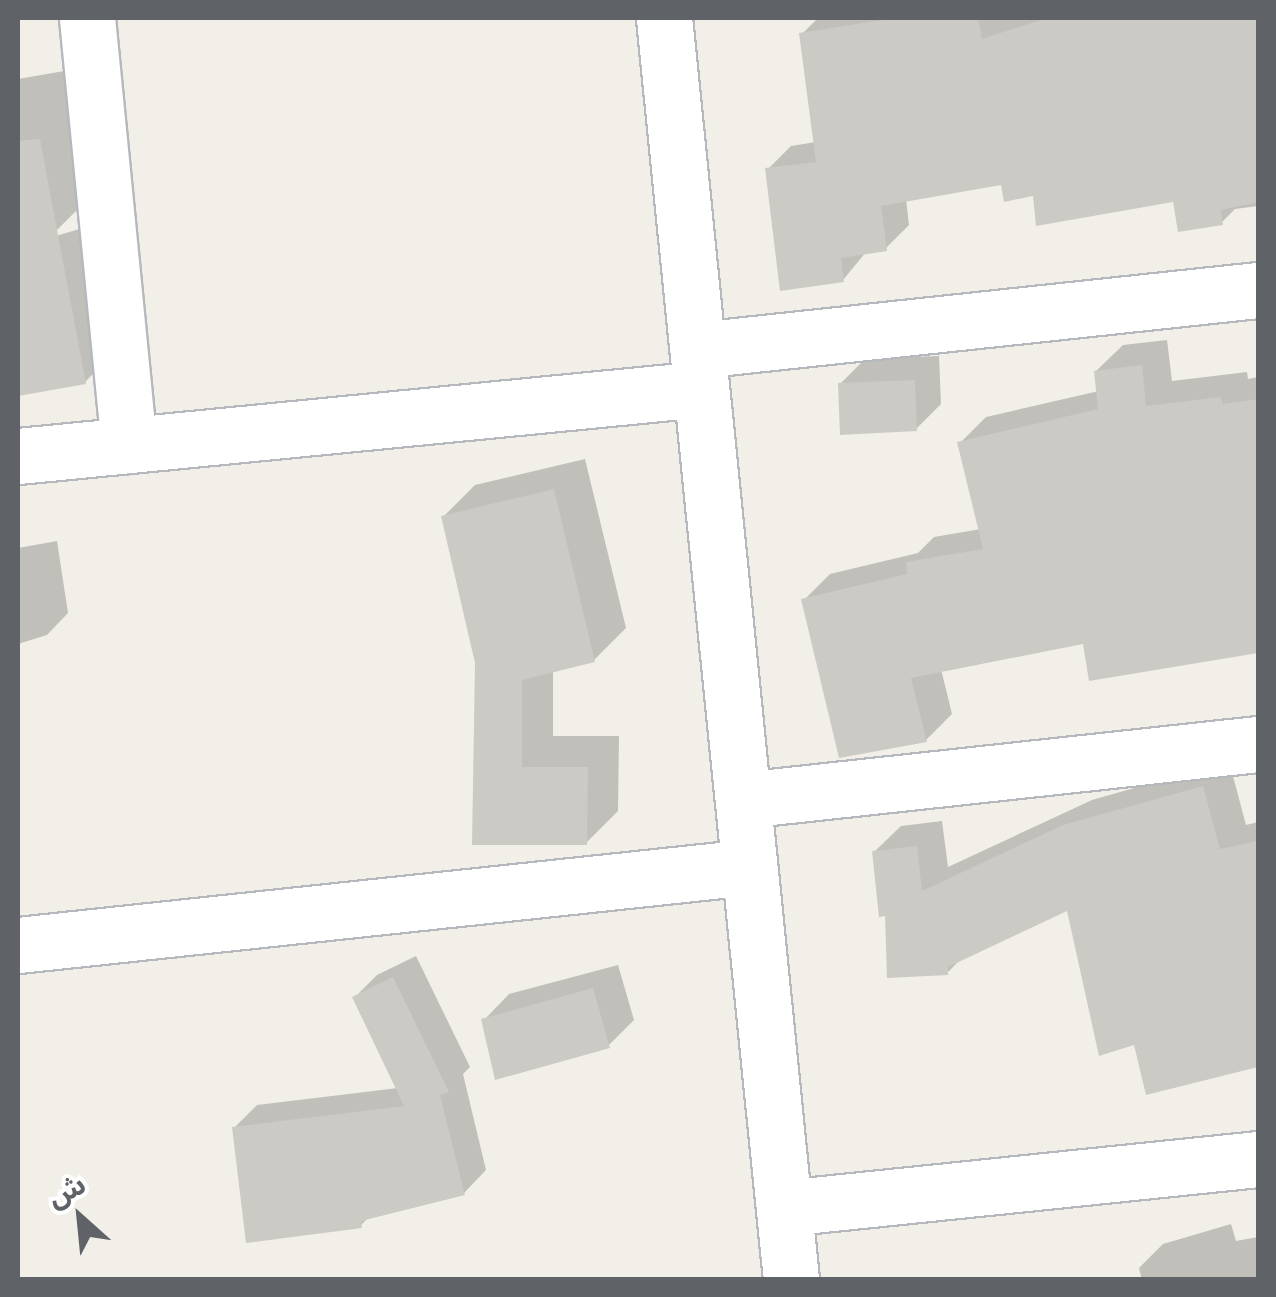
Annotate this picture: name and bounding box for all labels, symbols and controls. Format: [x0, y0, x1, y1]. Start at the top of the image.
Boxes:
text: ش [41, 1166, 92, 1215]
north arrow [30, 1167, 130, 1267]

